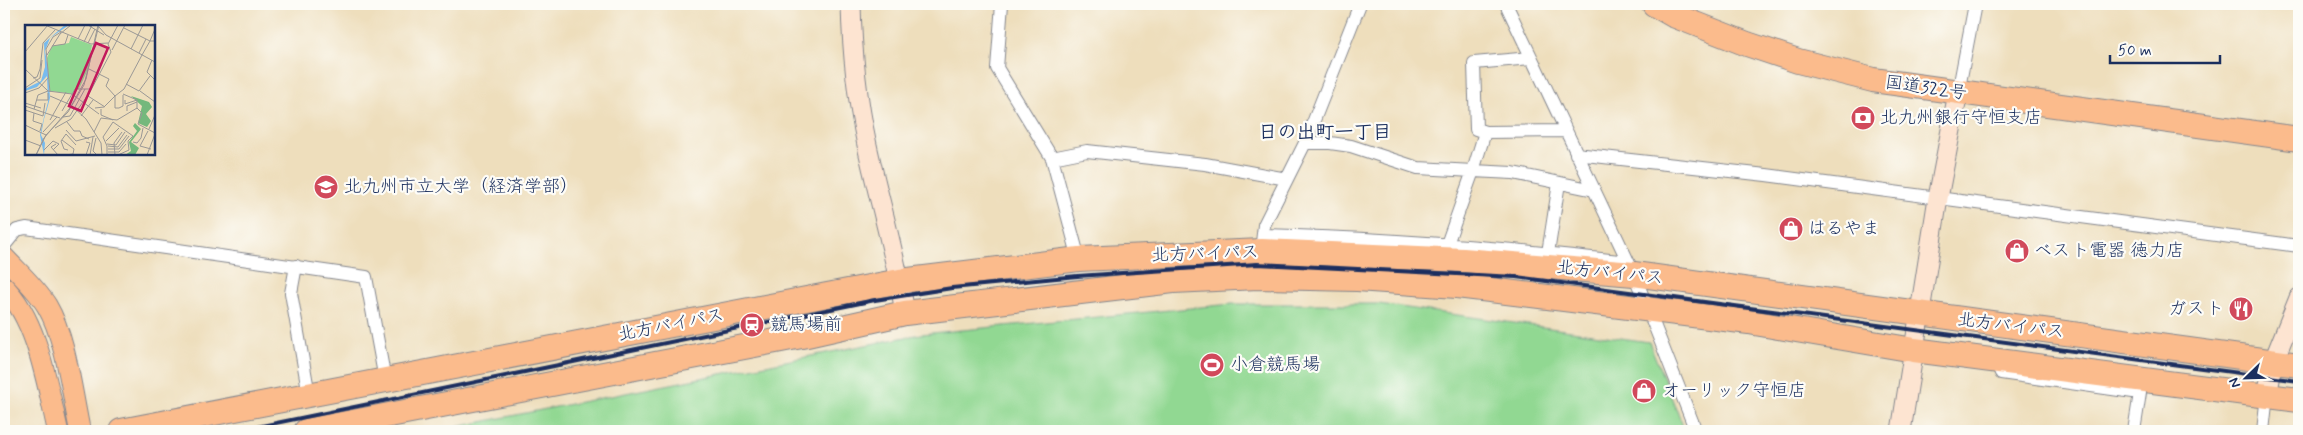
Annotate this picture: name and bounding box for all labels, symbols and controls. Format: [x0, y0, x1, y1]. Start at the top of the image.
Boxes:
inset map [25, 25, 155, 155]
scale bar [2110, 32, 2220, 64]
text: 50 m [2118, 41, 2152, 61]
street label: 国道322号 [1884, 70, 1968, 106]
bank icon: 北九州銀行守恒支店 [1850, 105, 1876, 131]
place label: 北九州銀行守恒支店 [1880, 106, 2042, 130]
district label: 日の出町一丁目 [1258, 120, 1392, 145]
school or university icon: 北九州市立大学（経済学部） [313, 174, 339, 200]
place label: 北九州市立大学（経済学部） [344, 175, 578, 199]
shop icon: はるやま [1778, 216, 1804, 242]
place label: はるやま [1808, 217, 1880, 241]
shop icon: ベスト電器 徳力店 [2004, 238, 2030, 264]
place label: ベスト電器 徳力店 [2034, 239, 2184, 263]
street label: 北方バイパス [1151, 240, 1259, 268]
street label: 北方バイパス [1555, 255, 1665, 291]
restaurant icon: ガスト [2228, 296, 2254, 322]
place label: ガスト [2168, 297, 2224, 321]
street label: 北方バイパス [616, 303, 726, 347]
street label: 北方バイパス [1956, 308, 2066, 344]
station icon: 競馬場前 [739, 312, 765, 338]
place label: 競馬場前 [770, 313, 842, 337]
sports icon: 小倉競馬場 [1199, 352, 1225, 378]
north arrow [2220, 352, 2270, 402]
place label: 小倉競馬場 [1230, 353, 1320, 377]
text: N [2225, 375, 2245, 390]
shop icon: オーリック守恒店 [1631, 378, 1657, 404]
place label: オーリック守恒店 [1662, 379, 1806, 403]

